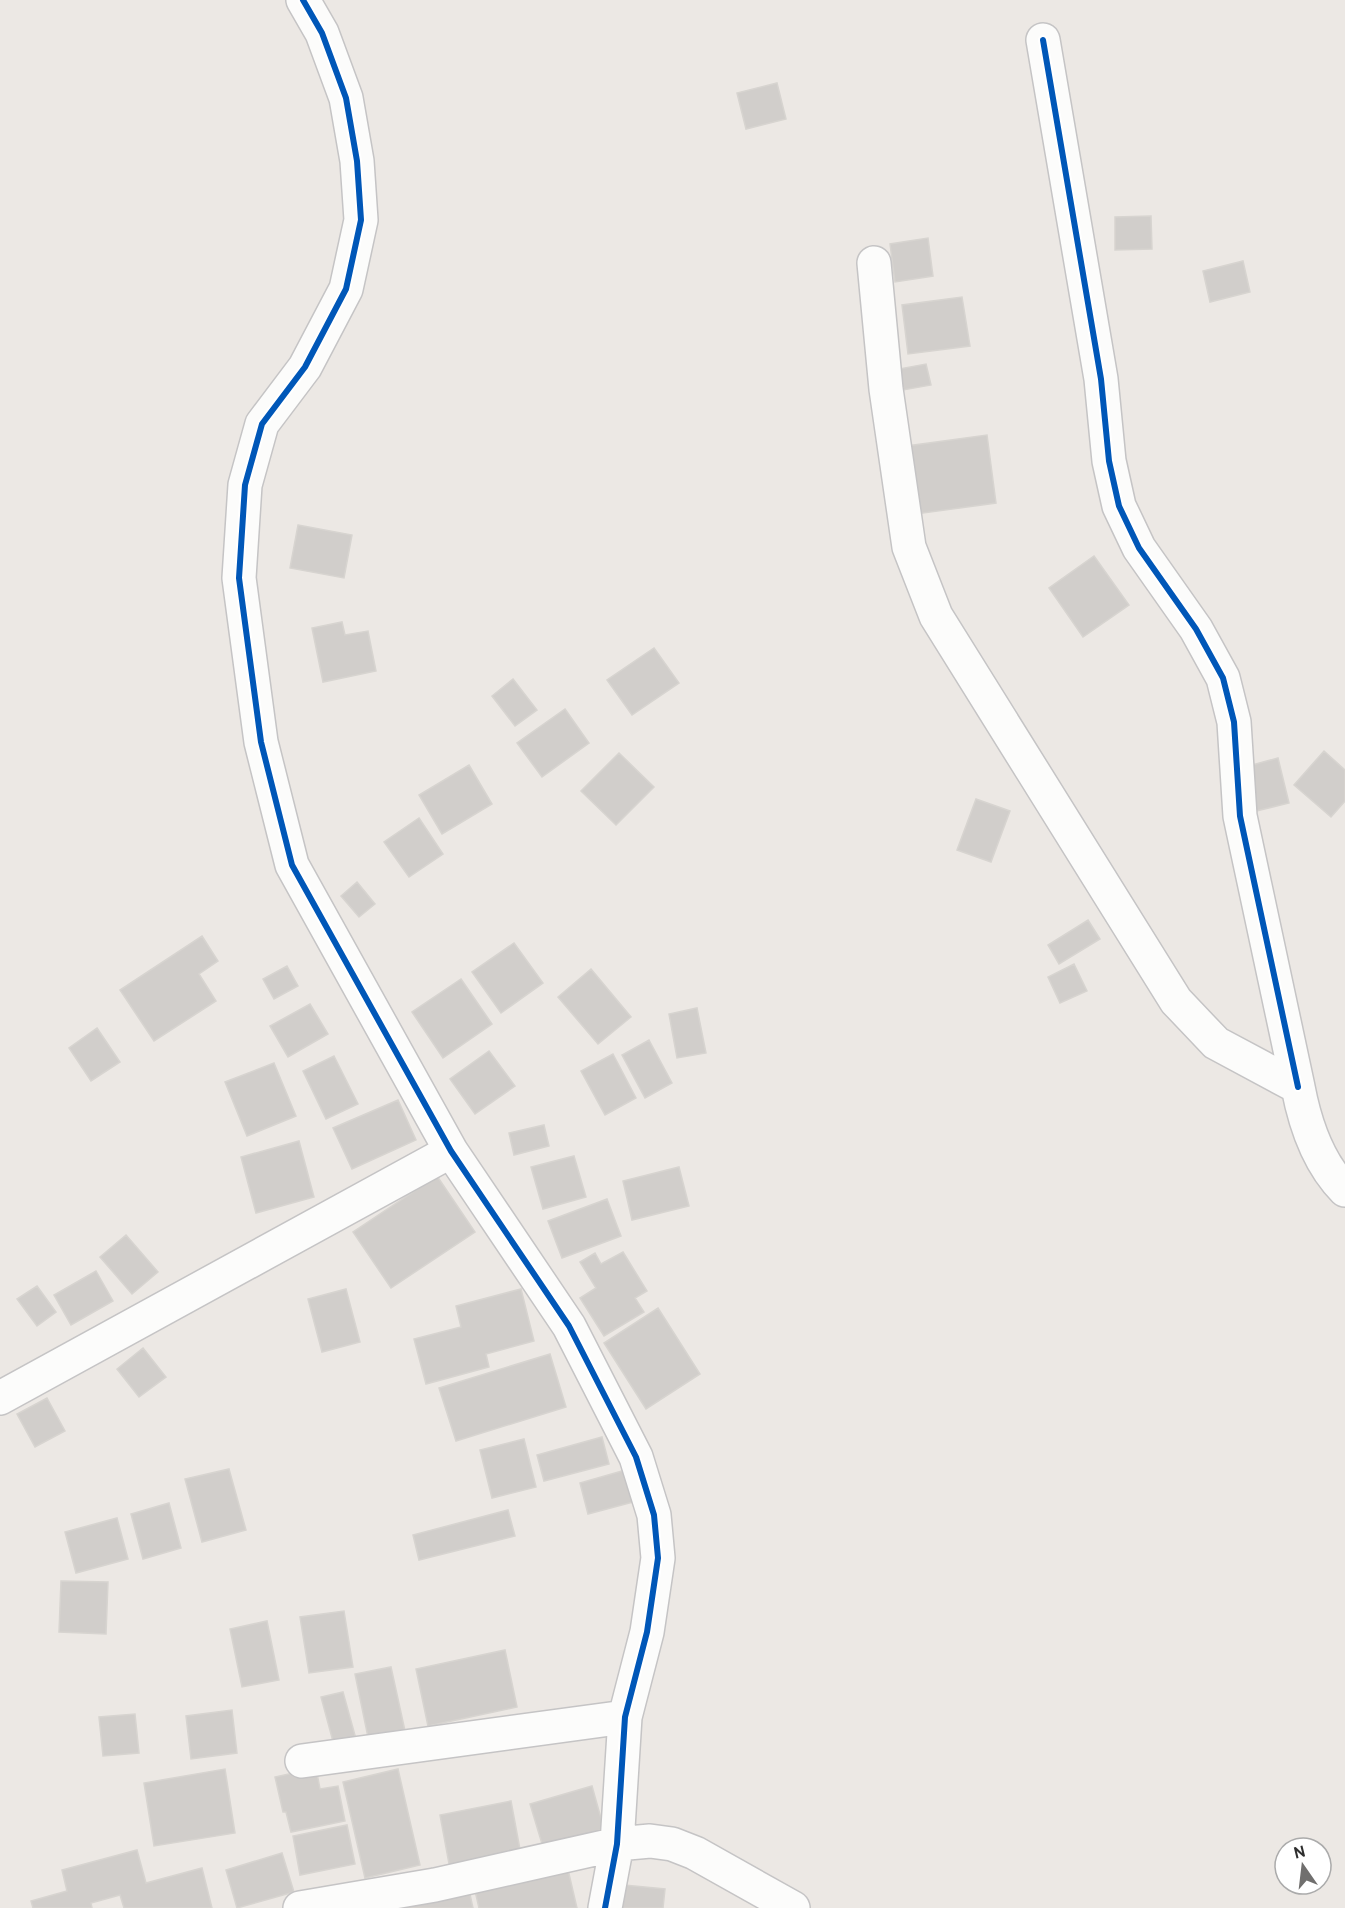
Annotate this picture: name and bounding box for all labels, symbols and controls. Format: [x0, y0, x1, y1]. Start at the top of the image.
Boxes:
north arrow [1273, 1836, 1333, 1896]
text: N [1292, 1842, 1308, 1864]

